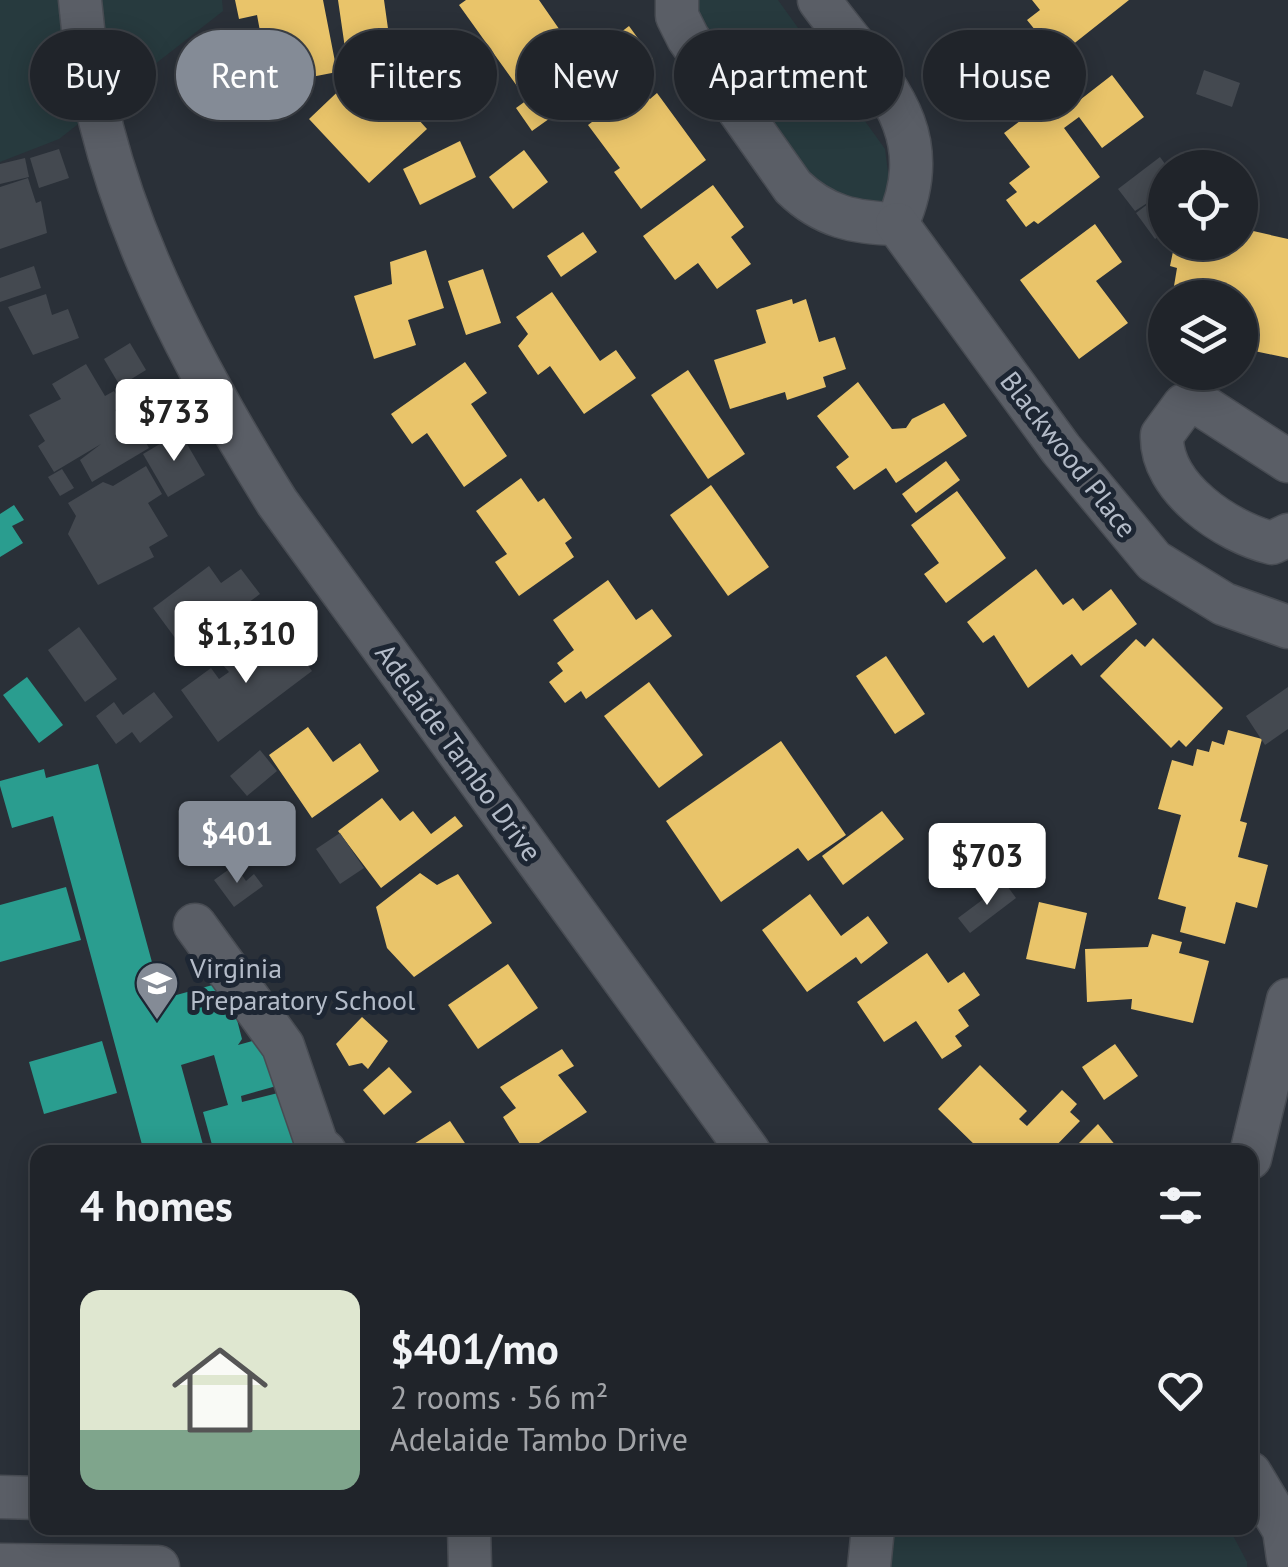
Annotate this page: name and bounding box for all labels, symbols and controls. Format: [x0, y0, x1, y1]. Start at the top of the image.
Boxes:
chip: Buy [30, 30, 156, 120]
chip: Rent [176, 30, 314, 120]
chip: Filters [334, 30, 497, 120]
chip: New [517, 30, 654, 120]
chip: Apartment [674, 30, 903, 120]
chip: House [923, 30, 1086, 120]
map controls [1148, 150, 1258, 390]
button: locate [1148, 150, 1258, 260]
button: layers [1148, 280, 1258, 390]
street label: Blackwood Place [992, 363, 1146, 545]
pin: $733 [115, 379, 233, 464]
text: $733 [138, 390, 210, 432]
pin: $1,310 [165, 601, 327, 686]
text: $1,310 [197, 612, 295, 654]
street label: Adelaide Tambo Drive [367, 636, 551, 868]
pin: $401 [178, 801, 296, 886]
text: $401 [201, 812, 273, 854]
pin: $703 [928, 823, 1046, 908]
text: $703 [951, 834, 1023, 876]
place label: Virginia Preparatory School [189, 949, 415, 1018]
school or university icon: Virginia Preparatory School [134, 960, 180, 1021]
text: 4 homes [80, 1178, 233, 1233]
icon: filters [1153, 1178, 1208, 1233]
text: $401/mo [390, 1321, 559, 1376]
icon: home [160, 1330, 280, 1450]
icon: heart [1153, 1363, 1208, 1418]
text: 2 rooms · 56 m² [390, 1376, 608, 1418]
text: Adelaide Tambo Drive [390, 1418, 688, 1460]

